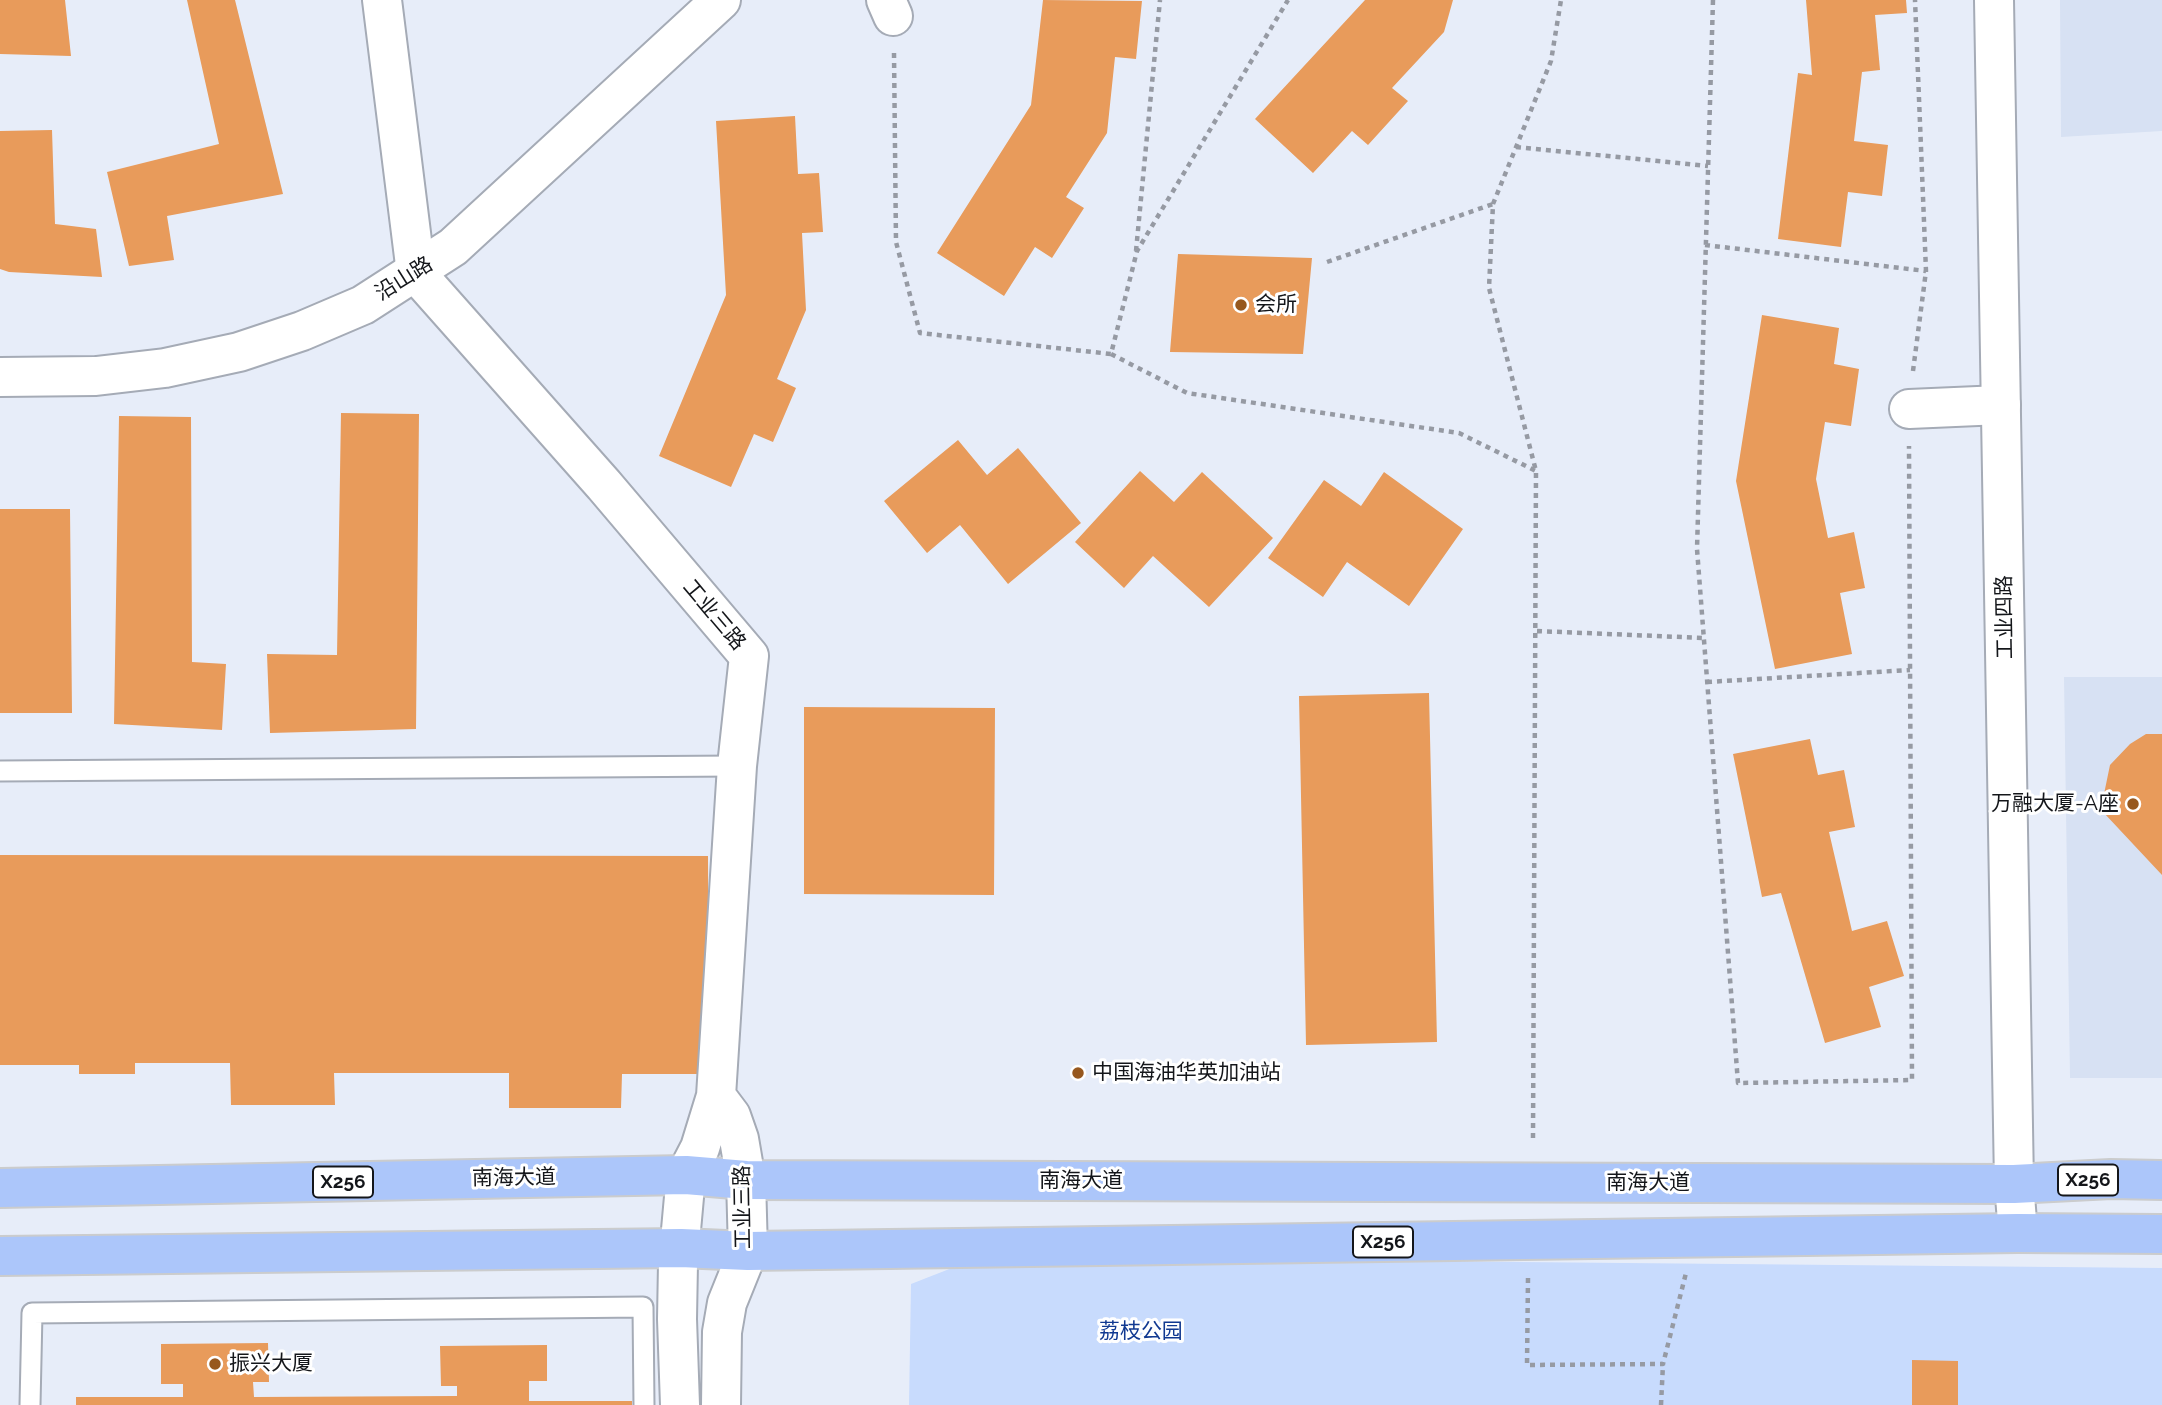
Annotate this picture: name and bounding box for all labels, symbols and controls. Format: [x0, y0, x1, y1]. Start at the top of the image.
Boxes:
street label: 沿山路 [371, 252, 437, 306]
place label: 会所 [1255, 292, 1297, 318]
marker: 会所 [1233, 297, 1249, 313]
street label: 工业三路 [677, 575, 751, 655]
street label: 工业四路 [1992, 575, 2018, 659]
place label: 万融大厦-A座 [1991, 791, 2119, 817]
marker: 万融大厦-A座 [2125, 796, 2141, 812]
place label: 中国海油华英加油站 [1092, 1060, 1281, 1086]
marker: 中国海油华英加油站 [1070, 1065, 1086, 1081]
road number: X256 [2058, 1164, 2118, 1196]
street label: 南海大道 [472, 1165, 556, 1191]
street label: 工业三路 [730, 1165, 756, 1249]
road number: X256 [313, 1166, 373, 1198]
street label: 南海大道 [1039, 1168, 1123, 1194]
street label: 南海大道 [1606, 1170, 1690, 1196]
road number: X256 [1353, 1226, 1413, 1258]
park label: 荔枝公园 [1099, 1319, 1183, 1345]
place label: 振兴大厦 [229, 1351, 313, 1377]
marker: 振兴大厦 [207, 1356, 223, 1372]

